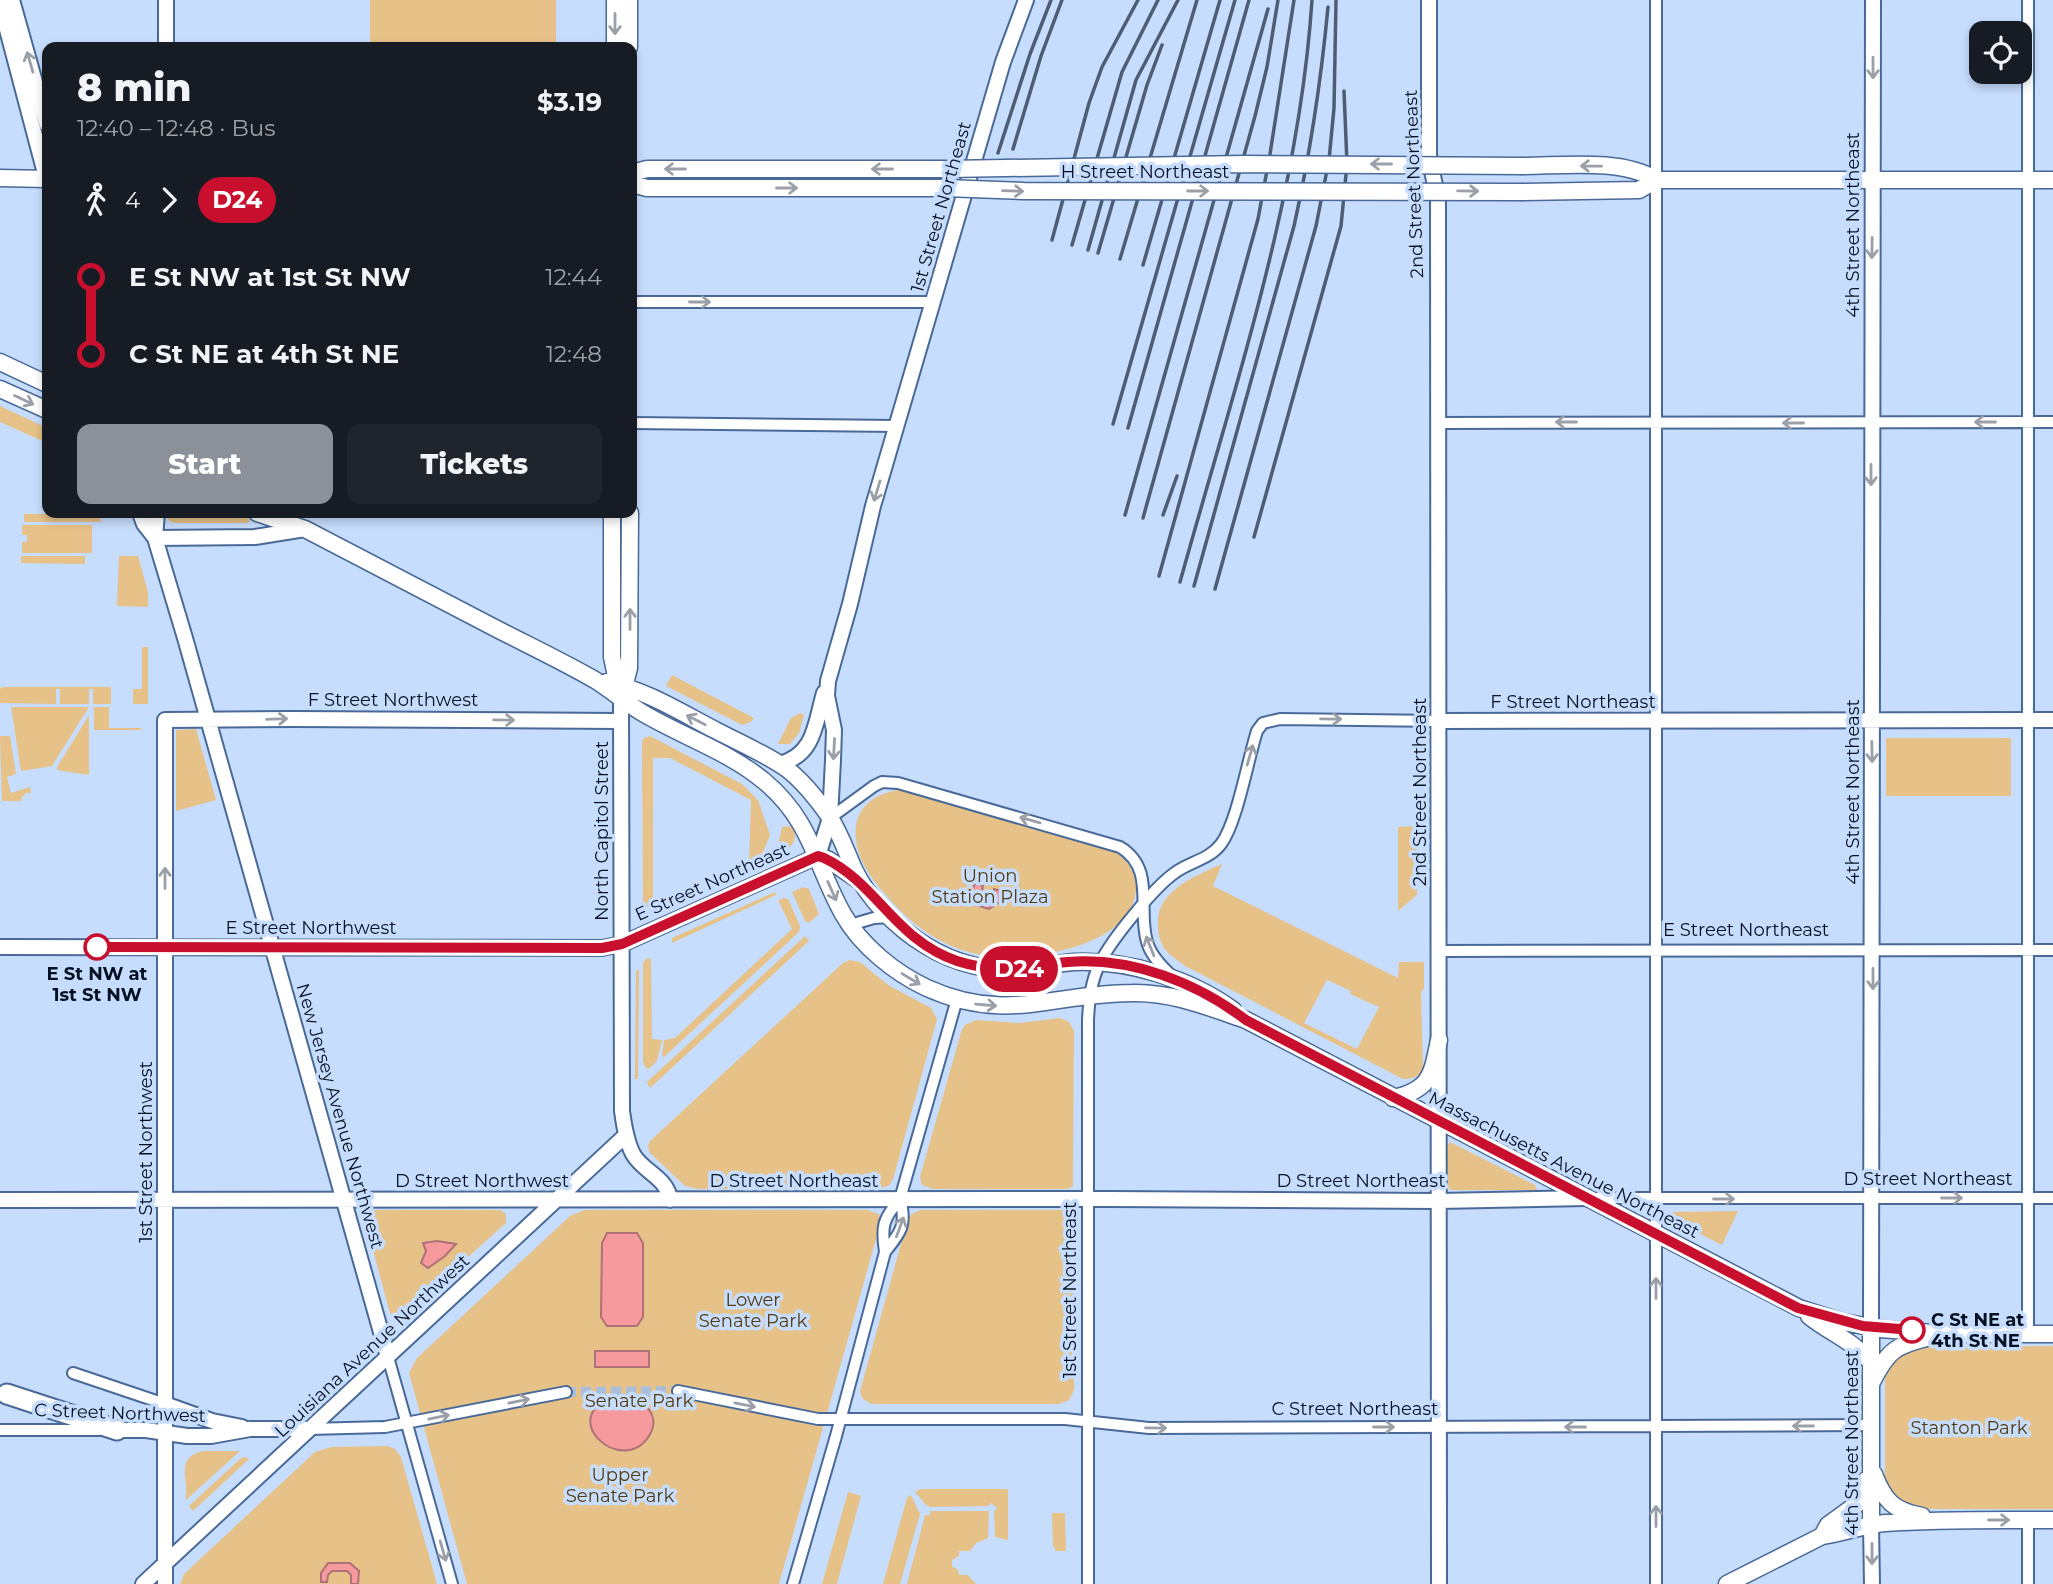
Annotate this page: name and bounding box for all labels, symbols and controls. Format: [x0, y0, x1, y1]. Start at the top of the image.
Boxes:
one-way arrow [608, 12, 622, 35]
map controls [1969, 21, 2032, 84]
button: locate [1969, 21, 2032, 84]
one-way arrow [22, 52, 35, 74]
one-way arrow [1866, 56, 1880, 79]
text: 8 min [77, 64, 192, 111]
text: $3.19 [537, 86, 602, 118]
street label: 2nd Street Northeast [1400, 89, 1428, 279]
text: 12:40 – 12:48 · Bus [77, 114, 275, 142]
street label: 1st Street Northeast [906, 119, 976, 295]
street label: 4th Street Northeast [1842, 132, 1864, 318]
one-way arrow [1370, 157, 1393, 171]
one-way arrow [1580, 159, 1603, 173]
street label: H Street Northeast [1061, 161, 1229, 183]
one-way arrow [664, 162, 687, 176]
one-way arrow [871, 162, 894, 176]
icon: walk [77, 181, 115, 219]
icon: forward [150, 181, 188, 219]
one-way arrow [775, 181, 798, 195]
one-way arrow [1001, 184, 1024, 197]
one-way arrow [1186, 184, 1209, 198]
one-way arrow [1457, 184, 1480, 198]
text: D24 [212, 185, 262, 214]
text: 4 [125, 186, 140, 214]
one-way arrow [1865, 236, 1879, 259]
text: E St NW at 1st St NW [129, 261, 411, 293]
text: 12:44 [545, 263, 602, 291]
one-way arrow [688, 295, 711, 309]
text: C St NE at 4th St NE [129, 338, 399, 370]
text: 12:48 [546, 340, 602, 368]
one-way arrow [13, 394, 34, 407]
one-way arrow [1554, 415, 1577, 429]
one-way arrow [1974, 415, 1997, 429]
one-way arrow [1782, 416, 1805, 430]
button: Start [77, 424, 333, 504]
button: Tickets [347, 424, 602, 504]
one-way arrow [1864, 464, 1878, 487]
one-way arrow [870, 480, 883, 502]
one-way arrow [623, 608, 637, 631]
street label: F Street Northwest [308, 689, 478, 711]
street label: F Street Northeast [1490, 691, 1656, 713]
street label: 2nd Street Northeast [1409, 698, 1431, 886]
street label: 4th Street Northeast [1842, 699, 1864, 885]
one-way arrow [1319, 712, 1342, 726]
one-way arrow [265, 713, 288, 726]
one-way arrow [492, 713, 515, 726]
one-way arrow [686, 713, 707, 727]
one-way arrow [827, 737, 840, 760]
one-way arrow [1865, 740, 1879, 763]
street label: North Capitol Street [591, 741, 613, 921]
one-way arrow [1244, 744, 1257, 767]
one-way arrow [1019, 813, 1041, 826]
street label: E Street Northeast [632, 838, 792, 926]
park label: Union Station Plaza [931, 865, 1049, 908]
one-way arrow [158, 867, 172, 890]
one-way arrow [826, 880, 839, 902]
street label: E Street Northwest [225, 917, 397, 939]
street label: E Street Northeast [1663, 919, 1829, 941]
marker: E St NW at 1st St NW [84, 934, 110, 960]
one-way arrow [1143, 936, 1156, 957]
line badge: D24 [979, 946, 1059, 992]
text: D24 [994, 954, 1044, 983]
place label: E St NW at 1st St NW [47, 963, 148, 1006]
one-way arrow [1866, 968, 1879, 991]
one-way arrow [901, 972, 921, 986]
street label: New Jersey Avenue Northwest [292, 981, 388, 1251]
one-way arrow [974, 999, 997, 1012]
street label: 1st Street Northwest [135, 1061, 157, 1243]
street label: Massachusetts Avenue Northeast [1425, 1087, 1703, 1243]
street label: D Street Northeast [1844, 1168, 2012, 1190]
street label: D Street Northwest [395, 1170, 569, 1192]
street label: D Street Northeast [710, 1170, 878, 1192]
street label: D Street Northeast [1277, 1170, 1445, 1192]
one-way arrow [1940, 1191, 1963, 1205]
one-way arrow [1713, 1192, 1736, 1206]
street label: 1st Street Northeast [1059, 1202, 1081, 1378]
one-way arrow [895, 1217, 907, 1238]
street label: Louisiana Avenue Northwest [270, 1250, 474, 1442]
one-way arrow [1649, 1277, 1663, 1300]
park label: Lower Senate Park [699, 1289, 807, 1332]
place label: C St NE at 4th St NE [1931, 1309, 2024, 1352]
marker: C St NE at 4th St NE [1899, 1317, 1925, 1343]
street label: 4th Street Northeast [1841, 1350, 1863, 1536]
park label: Senate Park [585, 1390, 693, 1412]
one-way arrow [507, 1394, 530, 1408]
one-way arrow [733, 1398, 756, 1412]
street label: C Street Northeast [1272, 1398, 1438, 1420]
street label: C Street Northwest [34, 1399, 206, 1427]
one-way arrow [427, 1409, 450, 1423]
park label: Stanton Park [1910, 1417, 2028, 1439]
one-way arrow [1791, 1419, 1814, 1433]
one-way arrow [1372, 1420, 1395, 1434]
one-way arrow [1564, 1420, 1587, 1434]
one-way arrow [1145, 1421, 1168, 1435]
park label: Upper Senate Park [566, 1464, 674, 1507]
one-way arrow [1649, 1505, 1663, 1528]
one-way arrow [1987, 1513, 2010, 1527]
one-way arrow [437, 1540, 450, 1562]
one-way arrow [1865, 1543, 1879, 1566]

